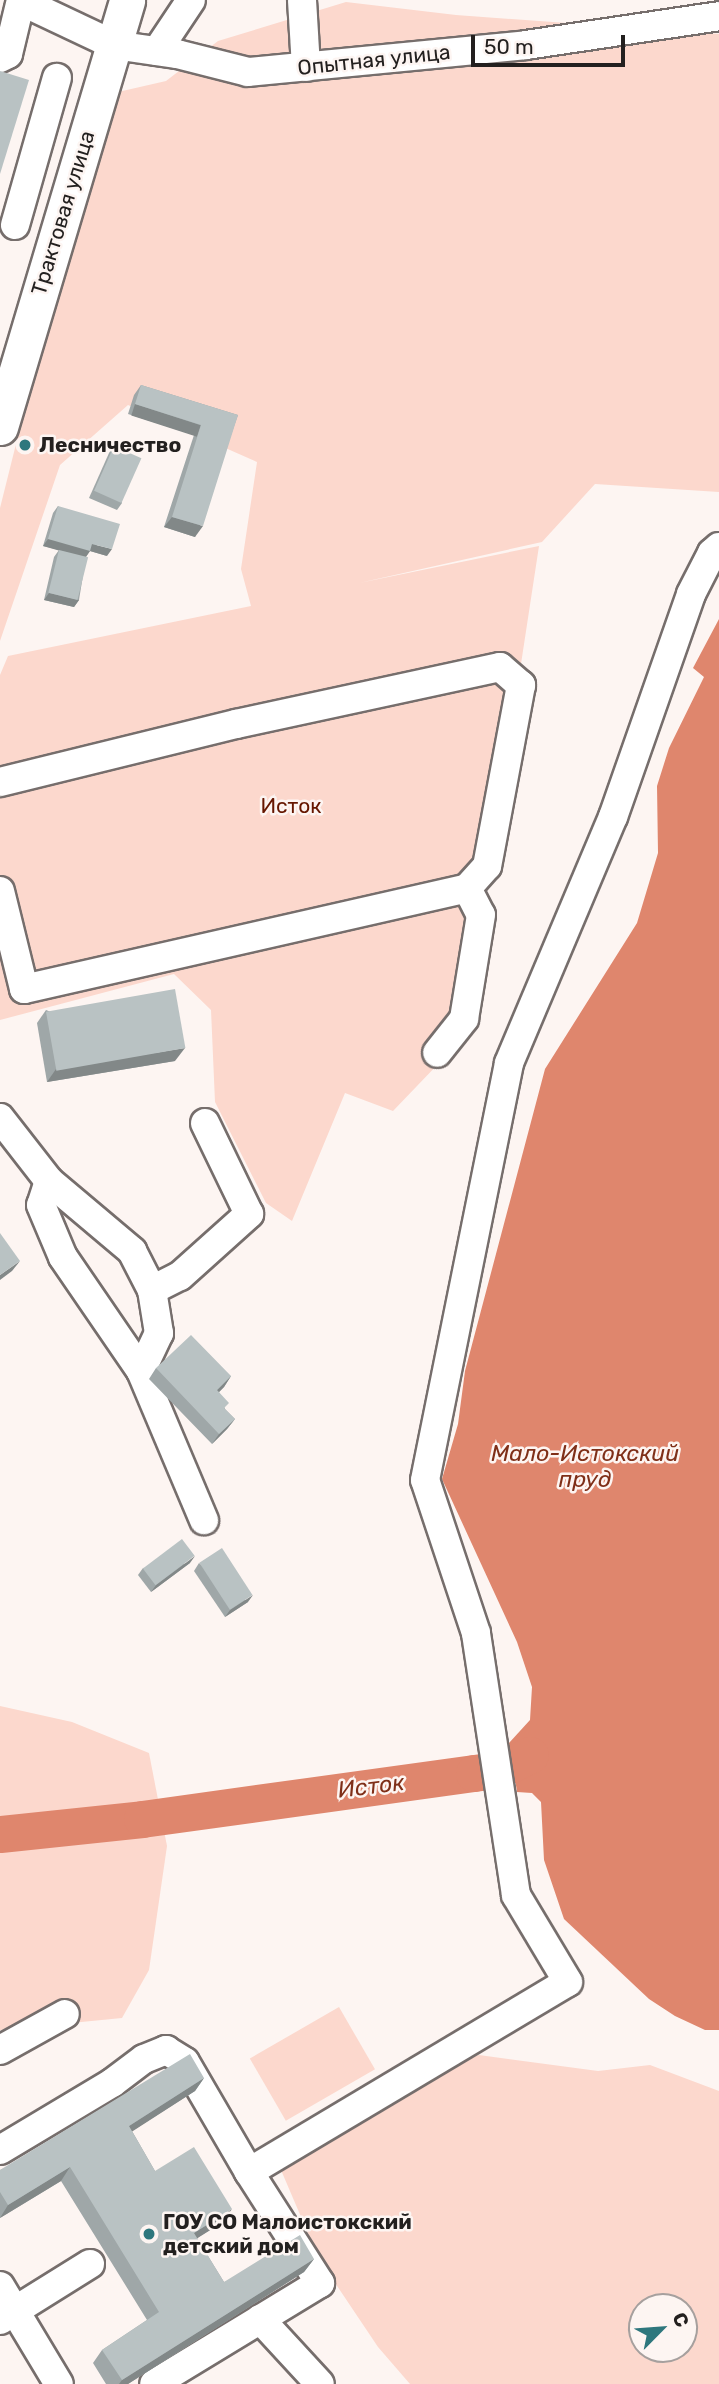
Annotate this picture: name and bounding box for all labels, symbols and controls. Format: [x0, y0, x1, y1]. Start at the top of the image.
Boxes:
scale bar [474, 21, 628, 65]
text: 50 m [484, 34, 534, 59]
street label: Опытная улица [296, 39, 452, 81]
street label: Трактовая улица [26, 128, 100, 298]
place label: Лесничество [39, 432, 181, 458]
marker: Лесничество [17, 437, 33, 453]
park label: Исток [260, 793, 322, 819]
water label: Мало-Истокский пруд [491, 1439, 679, 1493]
water label: Исток [336, 1768, 406, 1804]
place label: ГОУ СО Малоистокский детский дом [163, 2209, 412, 2259]
marker: ГОУ СО Малоистокский детский дом [141, 2226, 157, 2242]
north arrow [628, 2293, 698, 2363]
text: С [667, 2309, 694, 2331]

